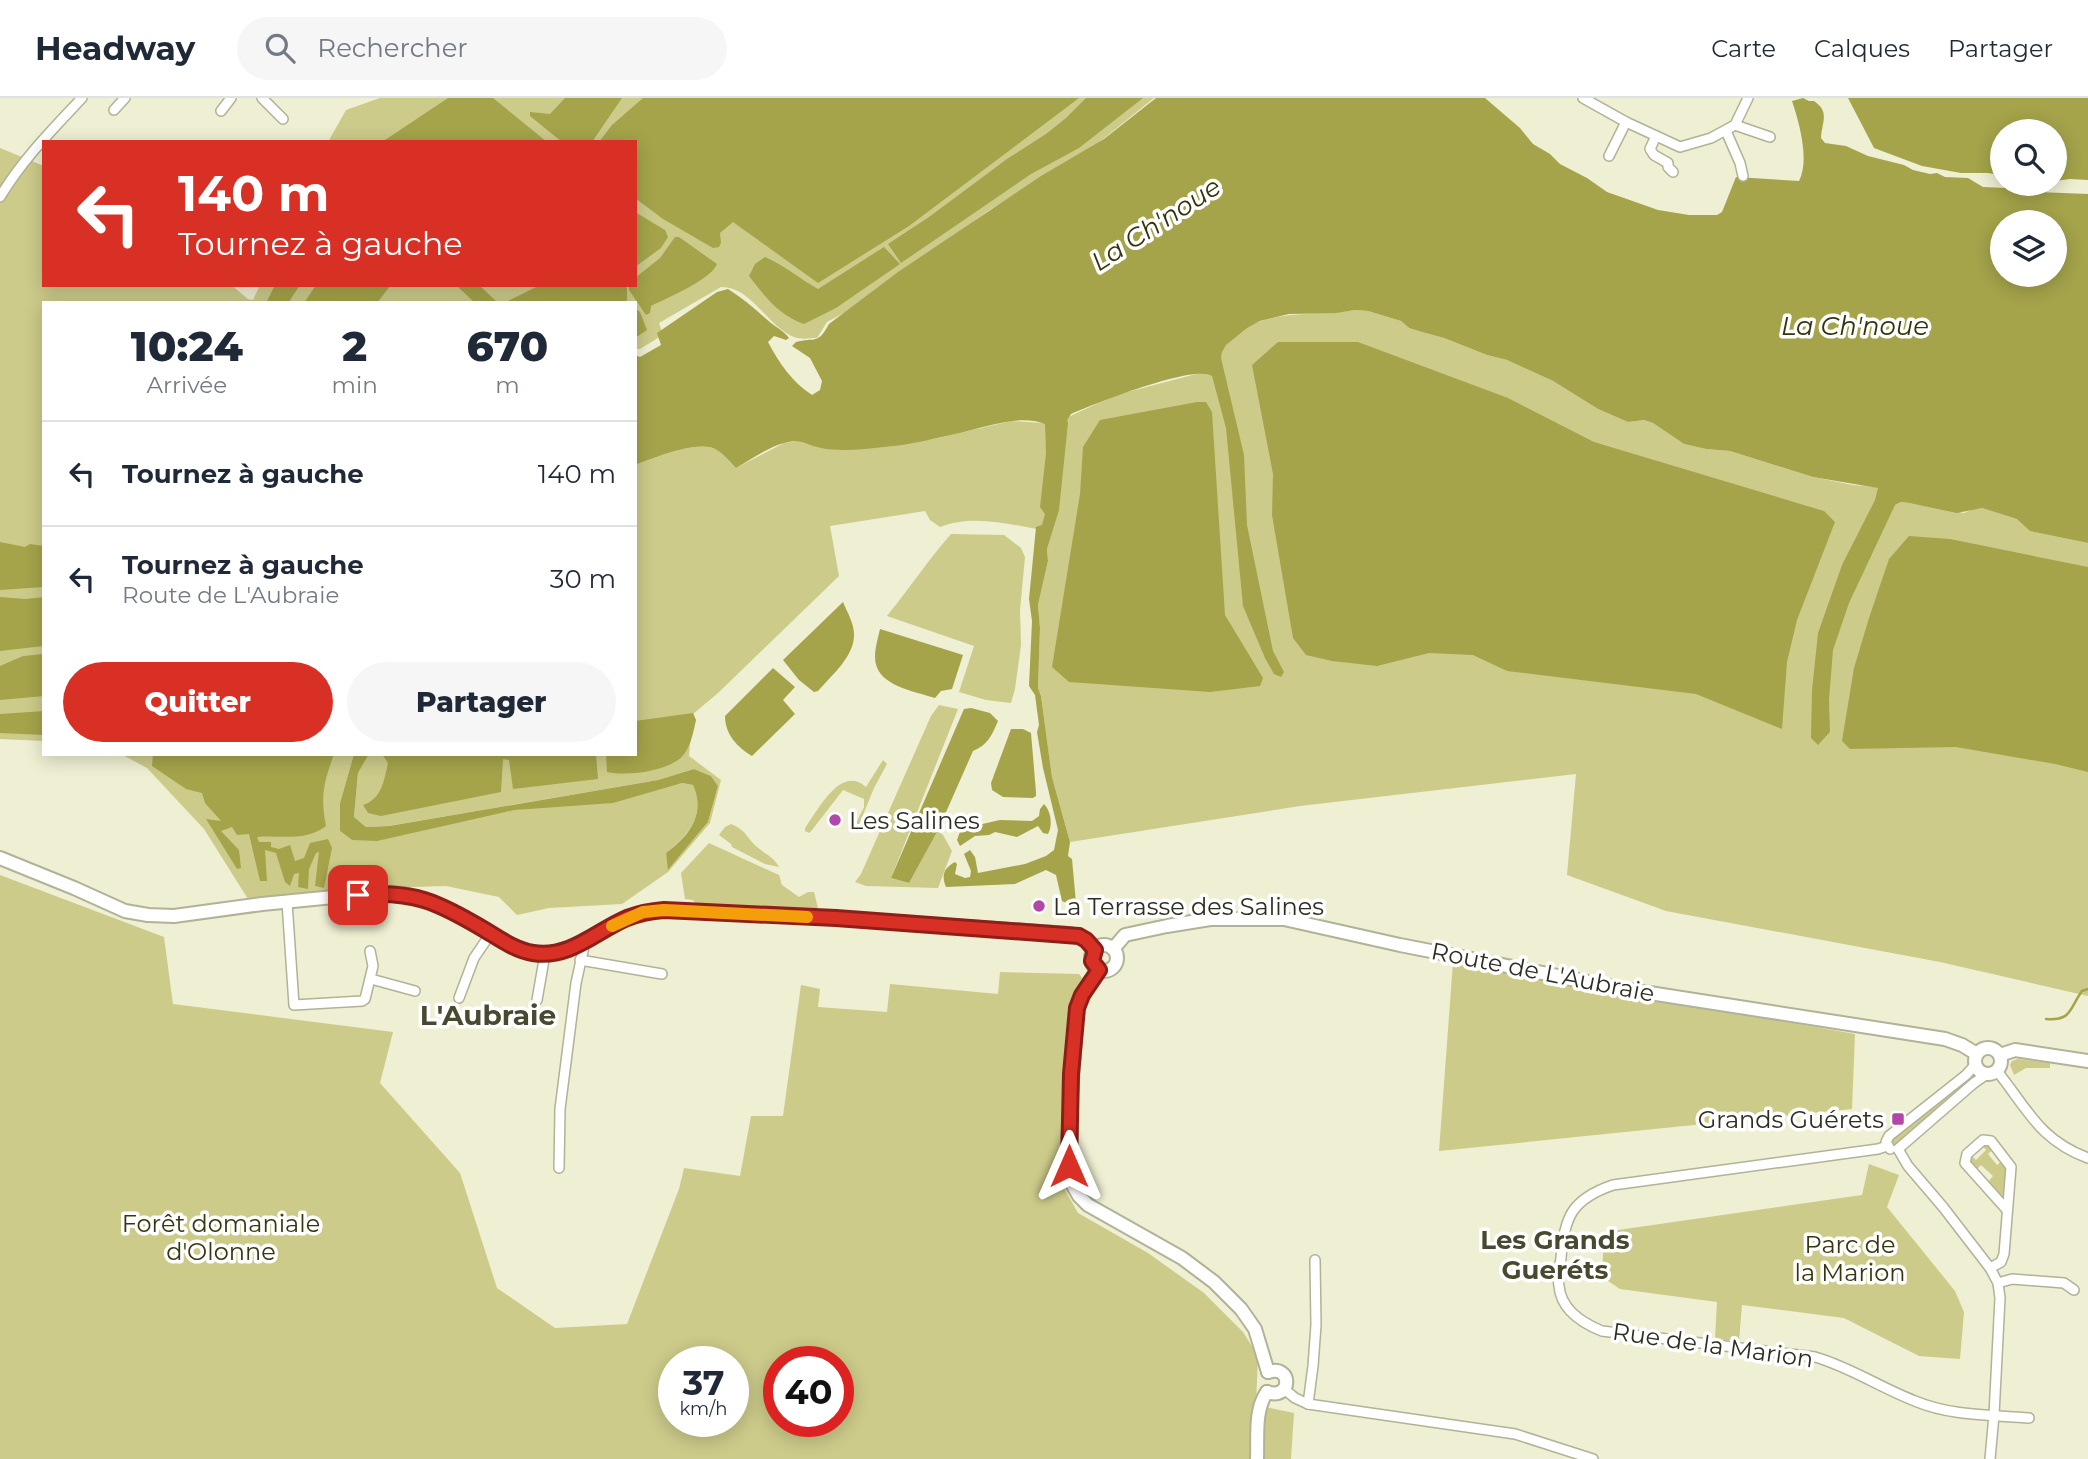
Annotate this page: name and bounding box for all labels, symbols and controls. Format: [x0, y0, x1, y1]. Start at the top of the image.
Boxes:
search box [237, 17, 727, 80]
text: Headway [35, 28, 195, 68]
icon: search [261, 29, 299, 67]
text: Rechercher [317, 32, 468, 64]
text: Carte [1711, 34, 1776, 63]
text: Calques [1814, 34, 1910, 63]
text: Partager [1948, 34, 2053, 63]
map controls [1990, 119, 2067, 287]
button: search [1990, 119, 2067, 196]
text: 140 m [178, 164, 330, 223]
icon: left [63, 168, 154, 259]
water label: La Ch'noue [1085, 170, 1227, 278]
button: layers [1990, 210, 2067, 287]
text: Tournez à gauche [178, 224, 463, 263]
water label: La Ch'noue [1781, 310, 1929, 342]
text: 10:24 [131, 320, 243, 372]
text: 2 [342, 320, 367, 372]
text: 670 [467, 320, 548, 372]
text: Arrivée [146, 371, 227, 399]
text: min [332, 371, 378, 399]
text: m [495, 371, 520, 399]
icon: left [63, 455, 101, 493]
text: Tournez à gauche [122, 458, 364, 490]
text: 140 m [538, 458, 616, 490]
text: Tournez à gauche [122, 549, 364, 581]
icon: left [63, 560, 101, 598]
text: 30 m [550, 563, 616, 595]
text: Route de L'Aubraie [122, 581, 339, 609]
button: Quitter [63, 662, 333, 742]
button: Partager [347, 662, 616, 742]
place label: Les Salines [849, 806, 980, 835]
marker: Les Salines [827, 812, 843, 828]
pin [328, 865, 388, 925]
icon: arrive [339, 876, 377, 914]
place label: La Terrasse des Salines [1053, 892, 1324, 921]
marker: La Terrasse des Salines [1031, 898, 1047, 914]
street label: Route de L'Aubraie [1429, 936, 1657, 1008]
district label: L'Aubraie [420, 998, 556, 1032]
place label: Grands Guérets [1698, 1105, 1884, 1134]
marker: Grands Guérets [1890, 1111, 1906, 1127]
position arrow [1032, 1129, 1106, 1203]
park label: Forêt domaniale d'Olonne [122, 1209, 320, 1266]
district label: Les Grands Gueréts [1480, 1224, 1630, 1286]
park label: Parc de la Marion [1794, 1230, 1906, 1287]
street label: Rue de la Marion [1611, 1317, 1815, 1373]
speed limit sign: 40 [763, 1346, 854, 1437]
text: 37 [682, 1361, 725, 1404]
text: km/h [679, 1398, 728, 1420]

